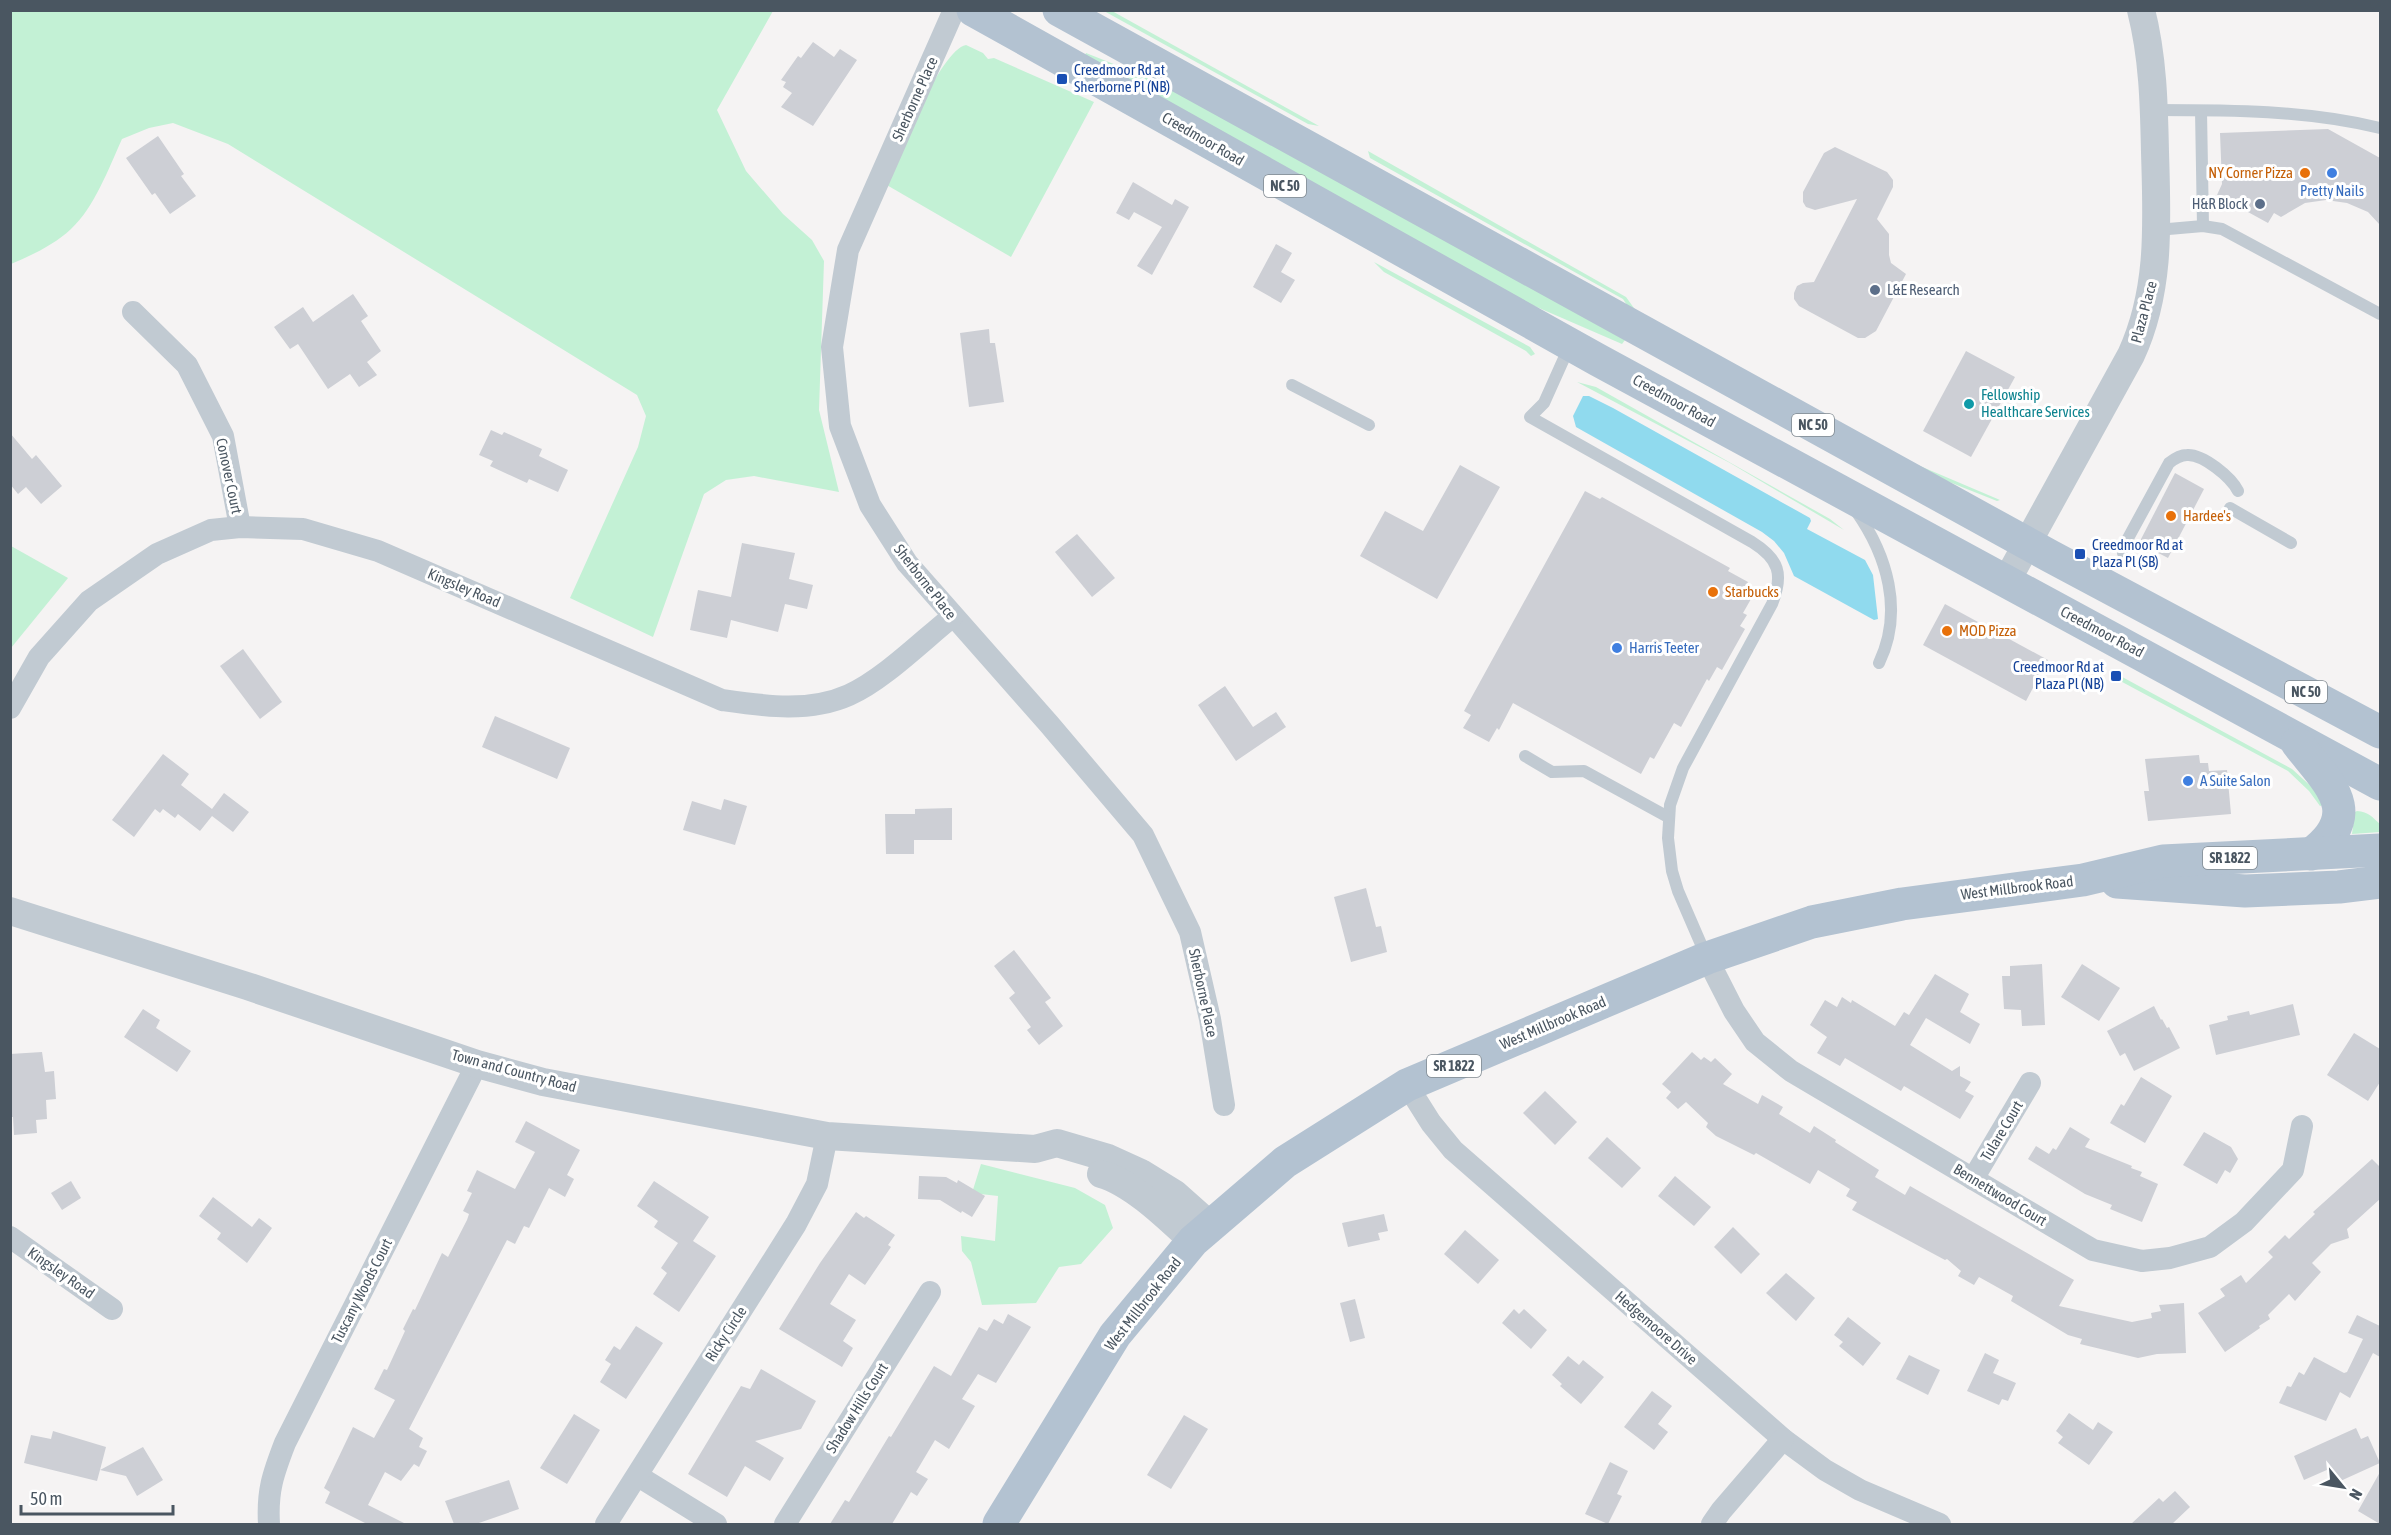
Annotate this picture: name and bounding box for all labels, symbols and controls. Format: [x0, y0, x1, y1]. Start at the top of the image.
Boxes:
street label: Sherborne Place [888, 54, 941, 143]
place label: Creedmoor Rd at Sherborne Pl (NB) [1074, 61, 1170, 95]
marker: Creedmoor Rd at Sherborne Pl (NB) [1055, 72, 1069, 86]
street label: Creedmoor Road [1159, 108, 1247, 169]
place label: NY Corner Pizza [2208, 164, 2293, 181]
marker: NY Corner Pizza [2298, 166, 2312, 180]
marker: Pretty Nails [2325, 166, 2339, 180]
road number: NC 50 [1264, 175, 1306, 197]
place label: Pretty Nails [2300, 182, 2364, 199]
place label: H&R Block [2192, 195, 2248, 212]
marker: H&R Block [2253, 197, 2267, 211]
street label: Plaza Place [2127, 279, 2160, 345]
place label: L&E Research [1887, 281, 1960, 298]
marker: L&E Research [1868, 283, 1882, 297]
street label: Creedmoor Road [1630, 371, 1719, 430]
place label: Fellowship Healthcare Services [1981, 386, 2090, 420]
marker: Fellowship Healthcare Services [1962, 397, 1976, 411]
road number: NC 50 [1792, 414, 1834, 436]
street label: Conover Court [213, 437, 246, 515]
place label: Hardee's [2183, 507, 2231, 524]
marker: Hardee's [2164, 509, 2178, 523]
place label: Creedmoor Rd at Plaza Pl (SB) [2092, 536, 2183, 570]
street label: Sherborne Place [891, 541, 960, 623]
marker: Creedmoor Rd at Plaza Pl (SB) [2073, 547, 2087, 561]
street label: Kingsley Road [425, 565, 503, 610]
place label: Starbucks [1725, 583, 1779, 600]
marker: Starbucks [1706, 585, 1720, 599]
street label: Creedmoor Road [2058, 603, 2147, 661]
place label: MOD Pizza [1959, 622, 2017, 639]
marker: MOD Pizza [1940, 624, 1954, 638]
place label: Harris Teeter [1629, 639, 1700, 656]
marker: Harris Teeter [1610, 641, 1624, 655]
place label: Creedmoor Rd at Plaza Pl (NB) [2013, 658, 2104, 692]
marker: Creedmoor Rd at Plaza Pl (NB) [2109, 669, 2123, 683]
road number: NC 50 [2285, 681, 2327, 703]
place label: A Suite Salon [2200, 772, 2271, 789]
marker: A Suite Salon [2181, 774, 2195, 788]
road number: SR 1822 [2203, 847, 2257, 869]
street label: West Millbrook Road [1960, 872, 2074, 903]
street label: Sherborne Place [1186, 947, 1221, 1039]
street label: West Millbrook Road [1497, 993, 1608, 1052]
street label: Town and Country Road [450, 1046, 578, 1095]
road number: SR 1822 [1427, 1055, 1481, 1077]
street label: Tulare Court [1977, 1098, 2026, 1164]
street label: Bennettwood Court [1951, 1160, 2050, 1229]
street label: Tuscany Woods Court [328, 1236, 395, 1346]
street label: Kingsley Road [25, 1243, 98, 1302]
street label: West Millbrook Road [1101, 1254, 1184, 1354]
street label: Hedgemoore Drive [1612, 1287, 1701, 1368]
street label: Ricky Circle [702, 1303, 750, 1364]
street label: Shadow Hills Court [822, 1360, 891, 1456]
north arrow [2313, 1457, 2373, 1517]
scale bar [21, 1478, 172, 1516]
text: N [2346, 1486, 2366, 1503]
text: 50 m [30, 1488, 62, 1509]

